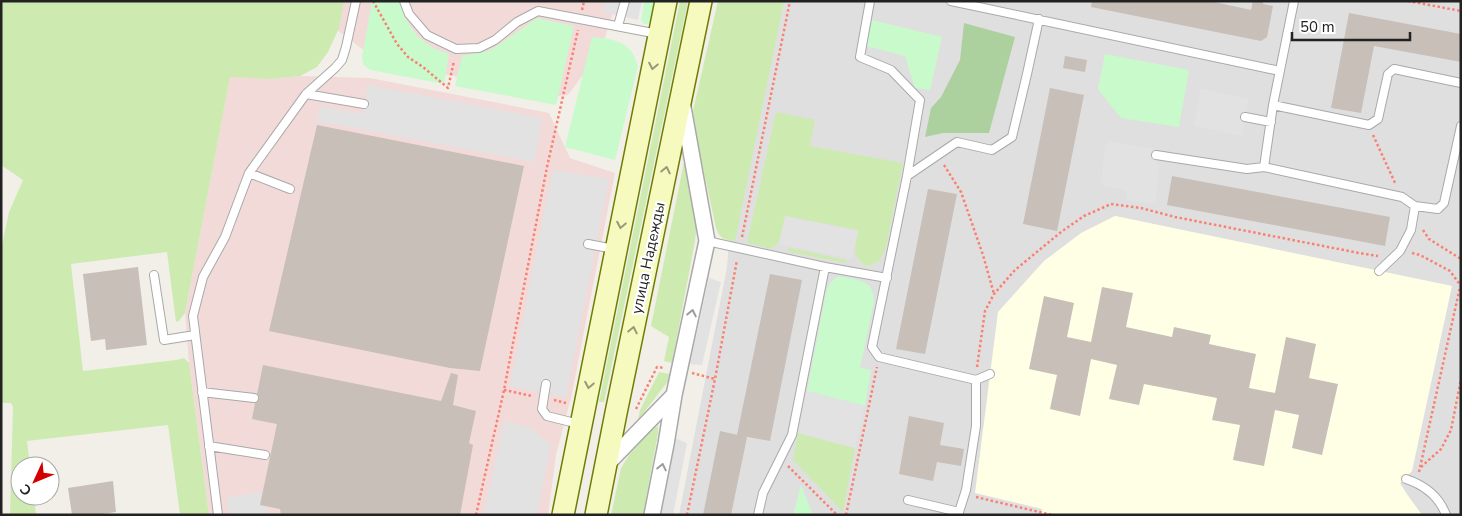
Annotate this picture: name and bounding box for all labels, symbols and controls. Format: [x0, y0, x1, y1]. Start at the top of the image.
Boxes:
scale bar [1292, 10, 1410, 42]
text: 50 m [1300, 17, 1335, 37]
one-way arrow [649, 62, 659, 71]
one-way arrow [660, 166, 670, 175]
street label: улица Надежды [626, 200, 670, 316]
one-way arrow [617, 221, 627, 230]
one-way arrow [686, 309, 697, 317]
one-way arrow [627, 325, 637, 334]
one-way arrow [584, 380, 595, 389]
north arrow [10, 456, 60, 506]
one-way arrow [656, 463, 666, 471]
text: С [16, 479, 36, 500]

